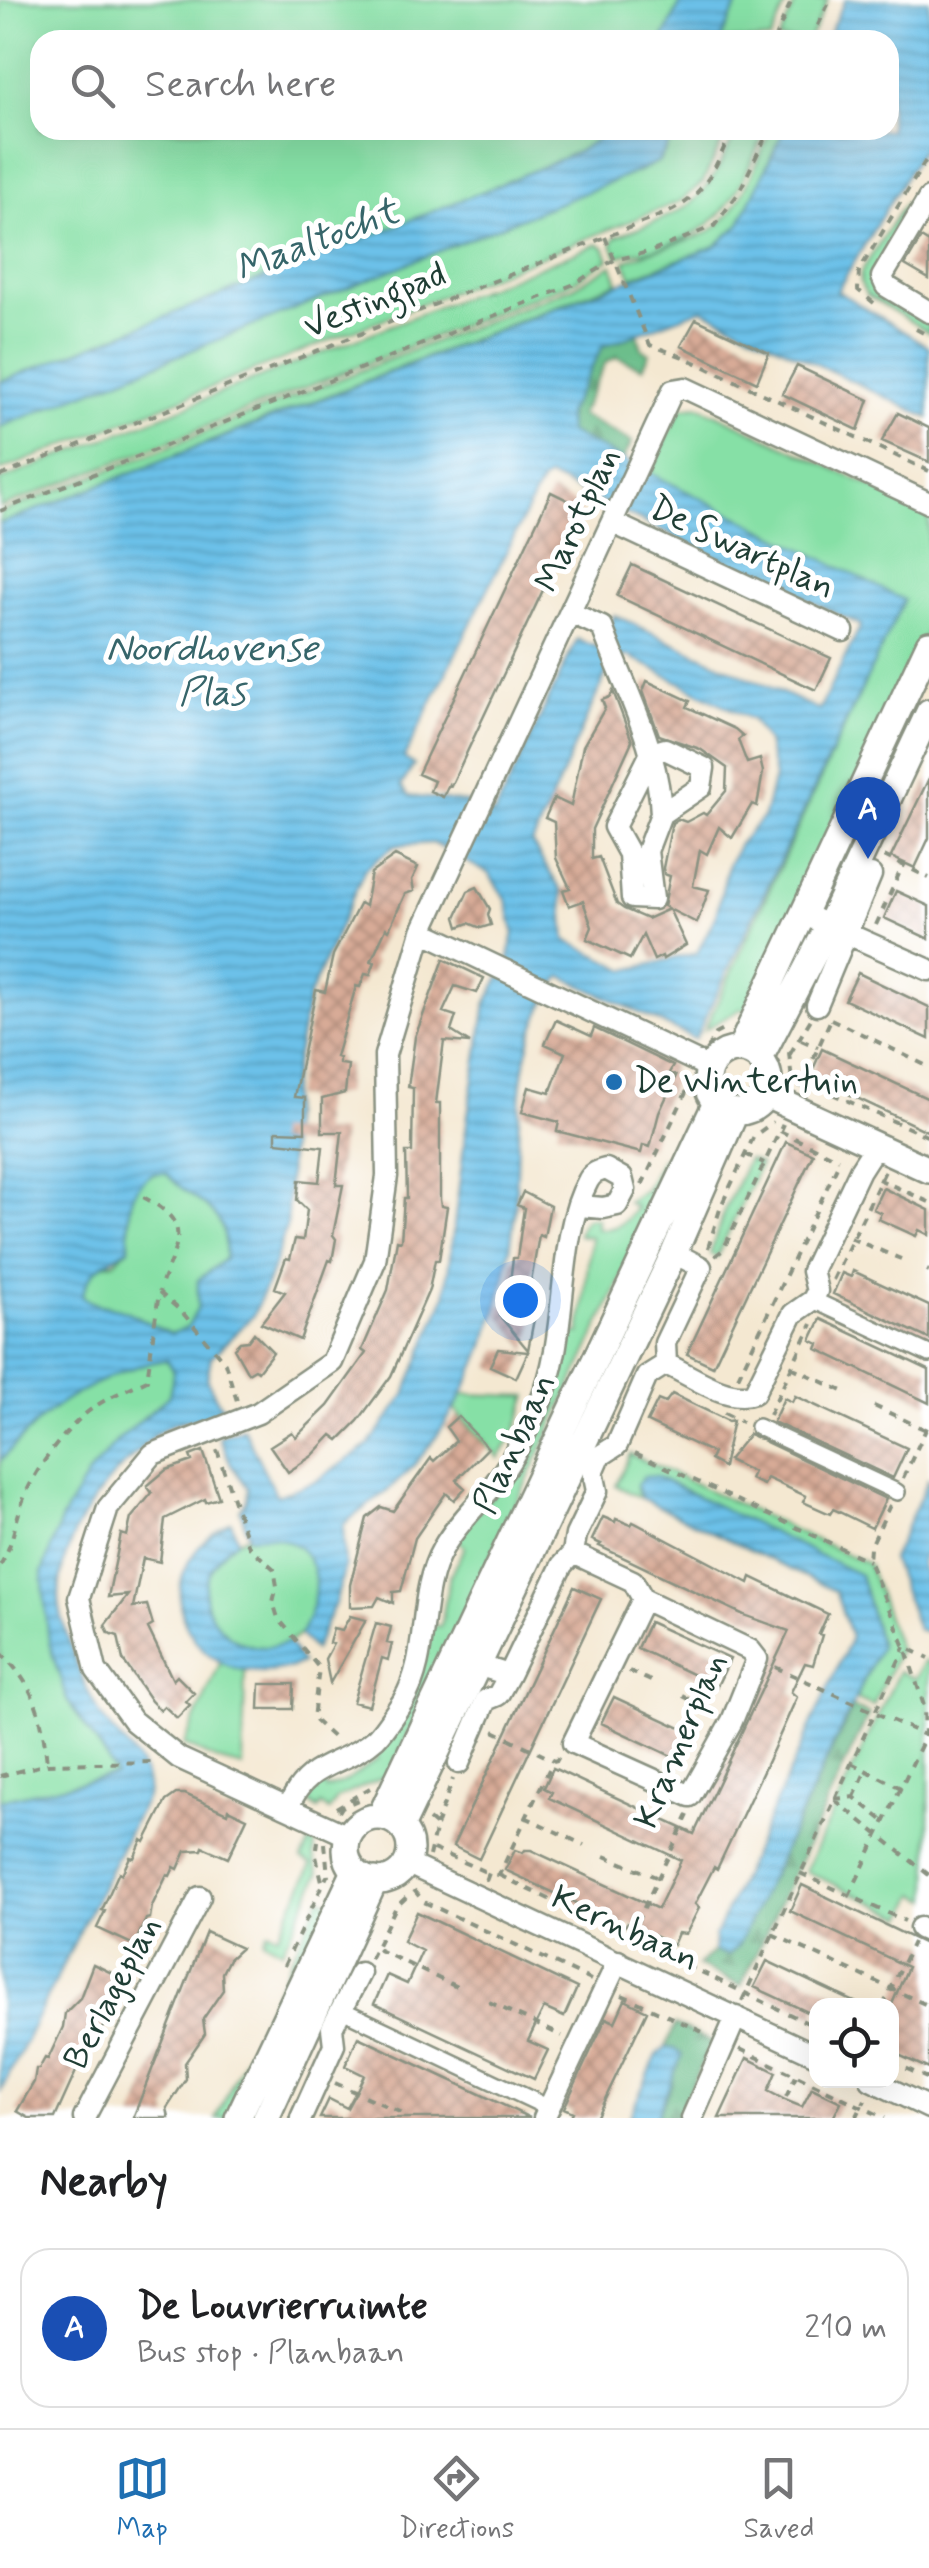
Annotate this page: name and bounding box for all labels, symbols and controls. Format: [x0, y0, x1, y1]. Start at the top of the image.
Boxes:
search box [30, 30, 899, 140]
icon: search [65, 58, 120, 113]
text: Search here [145, 61, 336, 110]
water label: Maaltocht [228, 187, 407, 295]
street label: Vestingpad [297, 252, 454, 354]
street label: Marotplan [524, 440, 632, 600]
street label: De Swartplan [642, 485, 842, 611]
water label: Noordhovense Plas [106, 625, 320, 718]
pin: A [836, 776, 900, 859]
place label: De Wintertuin [634, 1059, 858, 1105]
marker: De Wintertuin [603, 1071, 625, 1093]
your location [495, 1275, 546, 1326]
street label: Planbaan [463, 1366, 567, 1522]
street label: Kramerplan [624, 1646, 738, 1836]
street label: Kernbaan [544, 1875, 706, 1983]
street label: Berlageplan [53, 1908, 173, 2078]
map controls [809, 1998, 899, 2088]
button: locate [809, 1998, 899, 2088]
text: Nearby [40, 2156, 168, 2211]
text: De Louvrierruimte [137, 2283, 428, 2332]
text: A [64, 2307, 85, 2349]
text: 210 m [804, 2307, 887, 2349]
text: Bus stop · Planbaan [137, 2332, 404, 2374]
tab: Map [115, 2451, 170, 2548]
tab: Directions [399, 2451, 514, 2548]
tab: Saved [744, 2451, 814, 2548]

